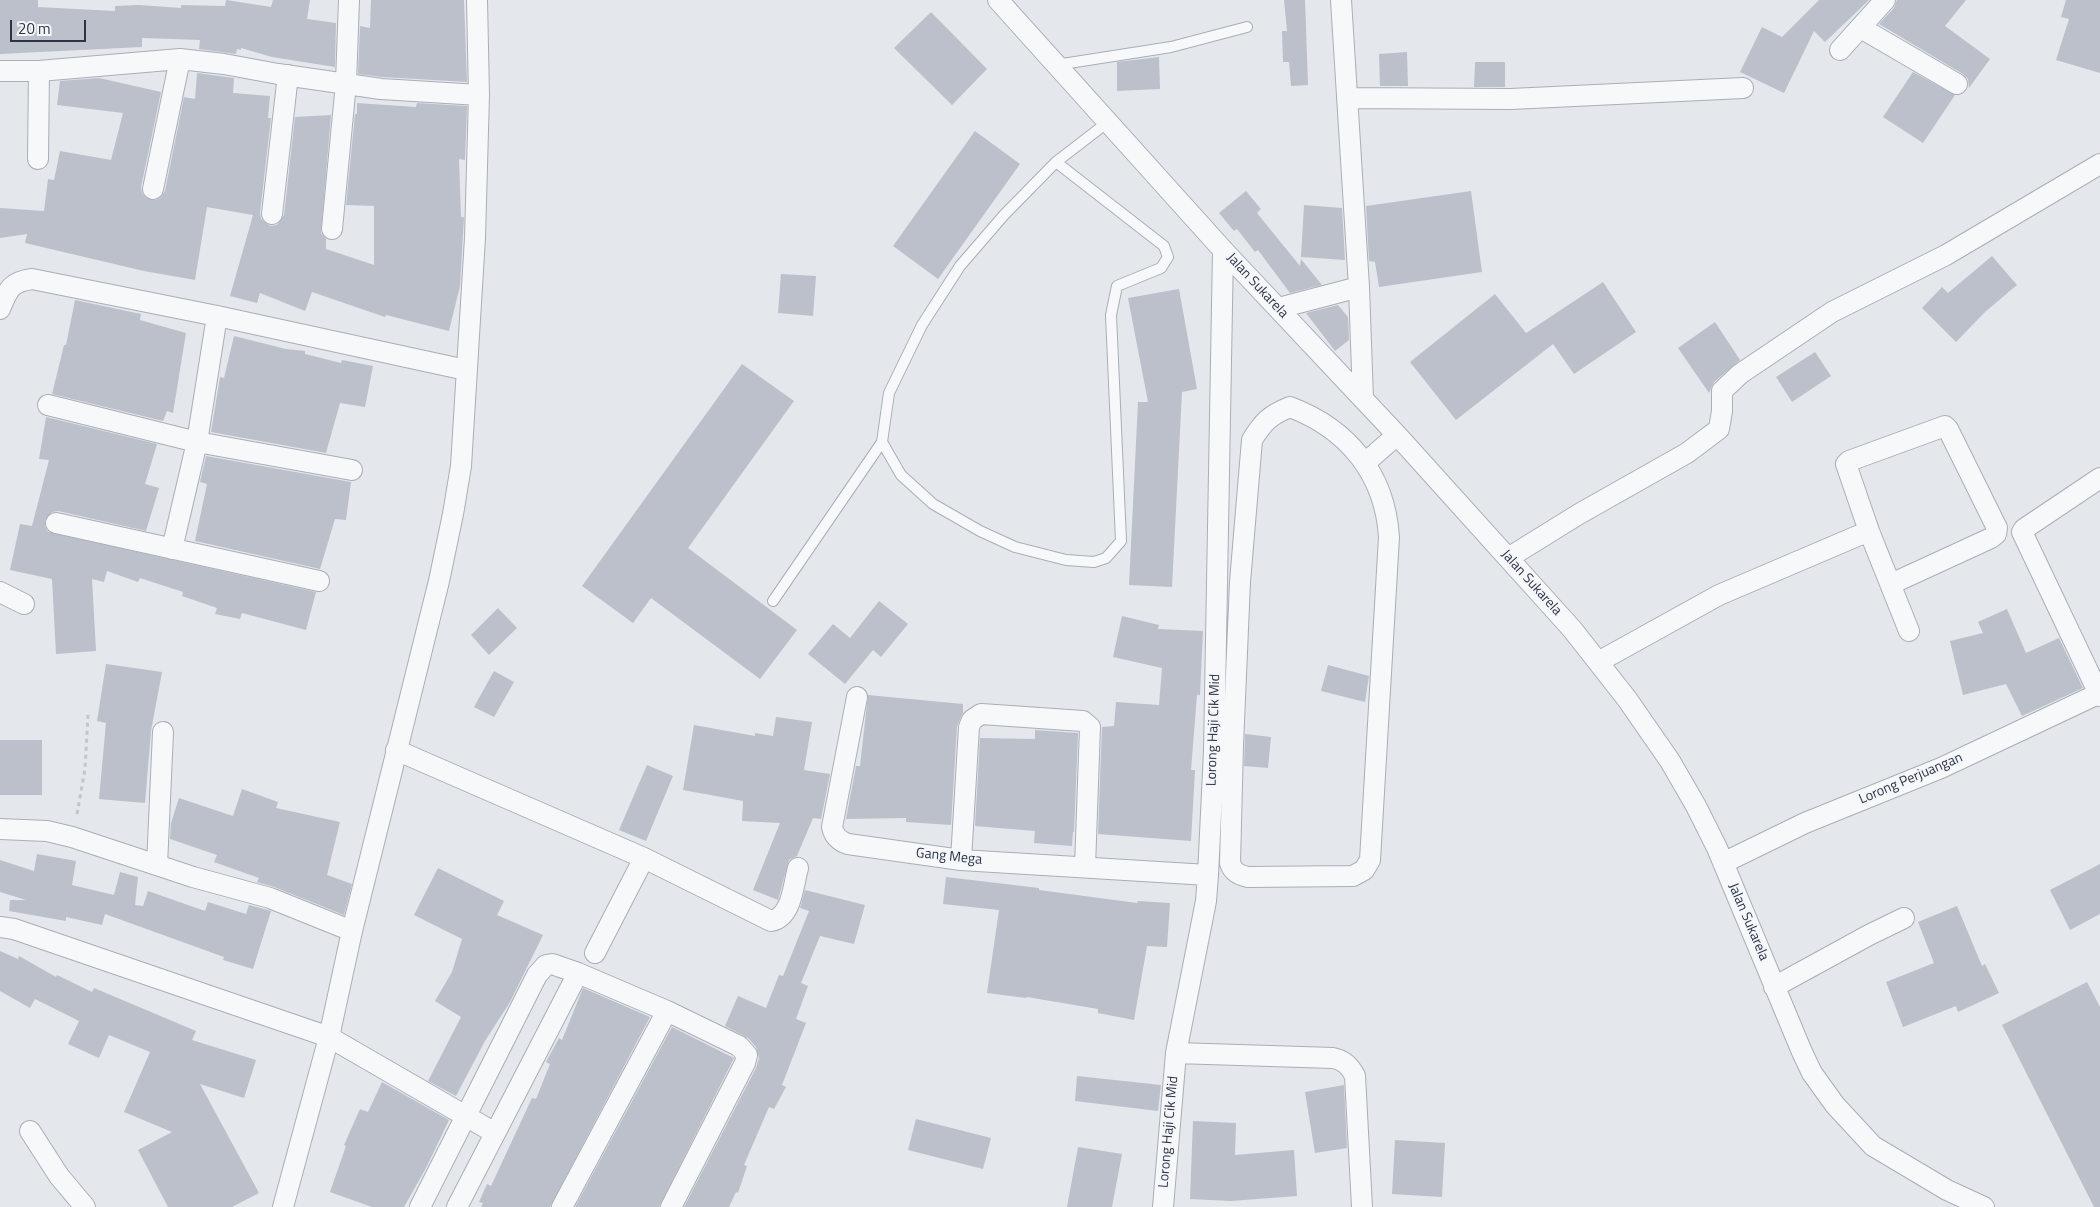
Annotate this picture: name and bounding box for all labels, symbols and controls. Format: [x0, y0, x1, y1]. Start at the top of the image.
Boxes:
scale bar [12, 10, 89, 42]
text: 20 m [18, 17, 51, 40]
street label: Jalan Sukarela [1223, 250, 1291, 322]
street label: Jalan Sukarela [1497, 547, 1565, 619]
street label: Lorong Haji Cik Mid [1204, 674, 1224, 786]
street label: Lorong Perjuangan [1857, 750, 1965, 808]
street label: Gang Mega [915, 845, 983, 869]
street label: Jalan Sukarela [1724, 881, 1772, 963]
street label: Lorong Haji Cik Mid [1156, 1075, 1182, 1189]

